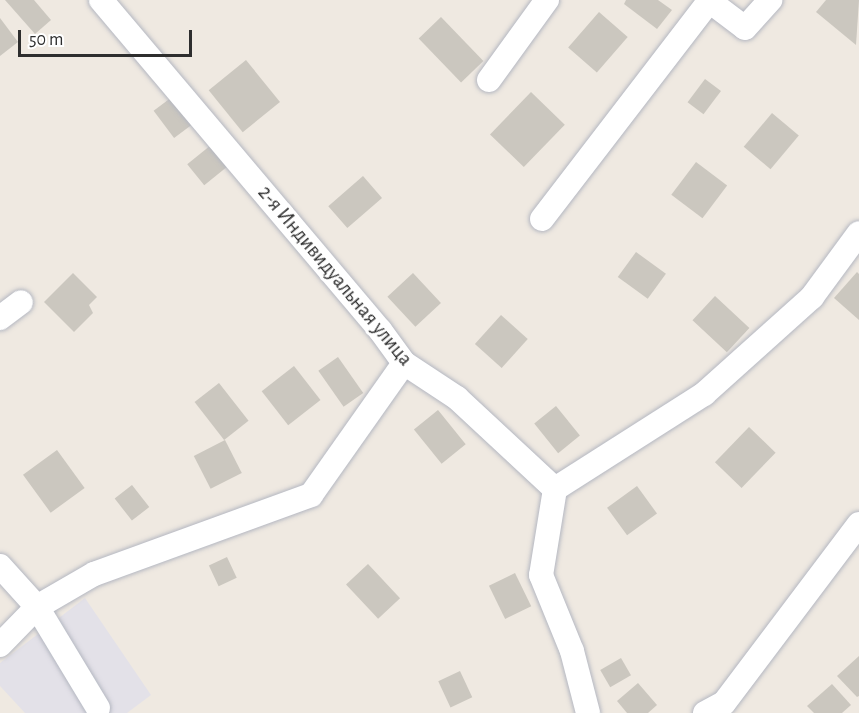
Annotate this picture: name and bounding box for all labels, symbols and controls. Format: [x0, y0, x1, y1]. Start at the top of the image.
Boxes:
scale bar [21, 18, 195, 56]
text: 50 m [29, 31, 63, 49]
street label: 2-я Индивидуальная улица [252, 181, 418, 371]

